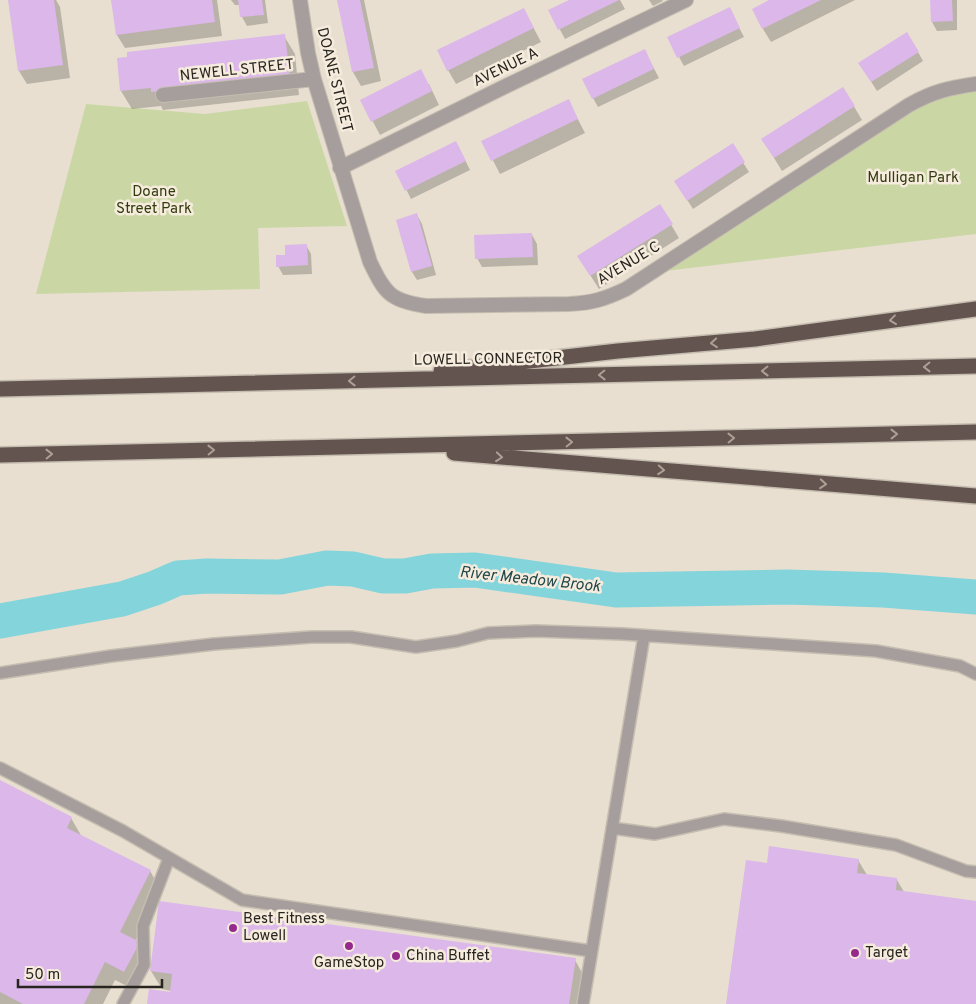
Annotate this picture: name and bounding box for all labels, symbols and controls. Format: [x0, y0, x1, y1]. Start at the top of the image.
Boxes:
street label: DOANE STREET [312, 26, 356, 134]
street label: AVENUE A [470, 44, 542, 92]
street label: NEWELL STREET [179, 56, 295, 86]
park label: Mulligan Park [867, 169, 959, 188]
park label: Doane Street Park [116, 183, 192, 219]
street label: AVENUE C [594, 238, 664, 290]
one-way arrow [889, 314, 897, 325]
one-way arrow [710, 338, 718, 349]
street label: LOWELL CONNECTOR [414, 349, 562, 371]
one-way arrow [923, 362, 931, 372]
one-way arrow [761, 366, 768, 376]
one-way arrow [598, 370, 606, 380]
one-way arrow [348, 375, 356, 386]
one-way arrow [890, 429, 898, 439]
one-way arrow [728, 433, 736, 444]
one-way arrow [565, 437, 573, 448]
one-way arrow [207, 445, 215, 456]
one-way arrow [45, 449, 53, 459]
one-way arrow [495, 452, 503, 463]
one-way arrow [657, 464, 665, 475]
one-way arrow [819, 478, 827, 489]
water label: River Meadow Brook [459, 563, 602, 597]
place label: Best Fitness Lowell [243, 910, 325, 946]
marker: Best Fitness Lowell [227, 922, 239, 934]
marker: GameStop [343, 940, 355, 952]
place label: Target [865, 944, 908, 963]
place label: China Buffet [406, 947, 490, 966]
marker: Target [849, 947, 861, 959]
marker: China Buffet [390, 950, 402, 962]
place label: GameStop [314, 954, 384, 973]
scale bar [18, 956, 161, 988]
text: 50 m [25, 966, 60, 985]

